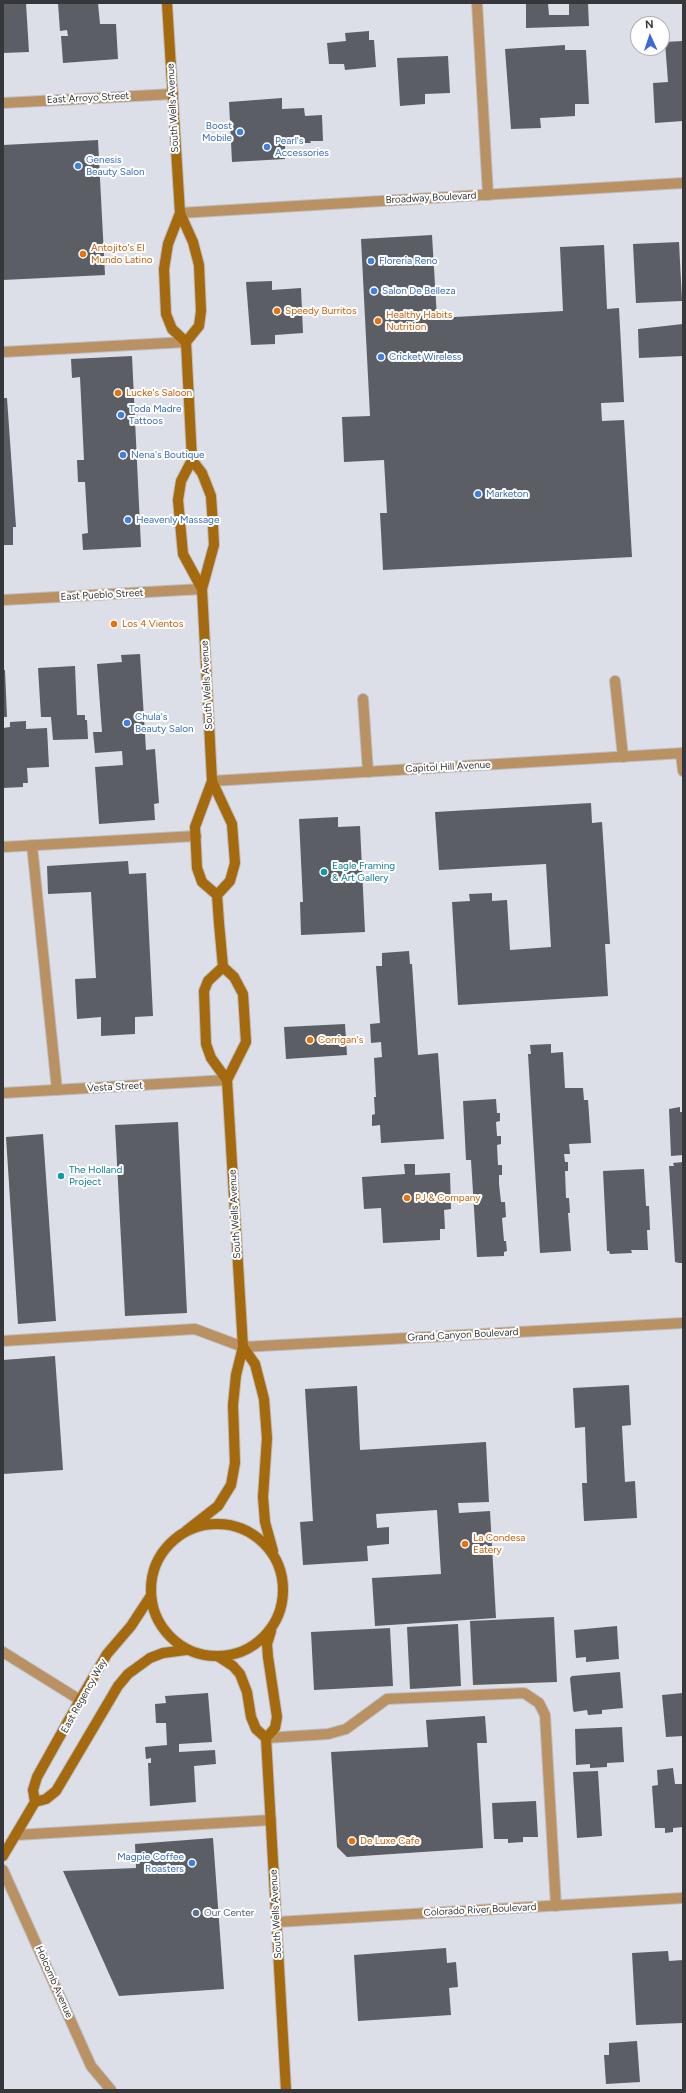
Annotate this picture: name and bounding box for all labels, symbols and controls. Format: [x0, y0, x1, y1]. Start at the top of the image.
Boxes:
north arrow [630, 16, 670, 56]
text: N [645, 18, 654, 31]
street label: South Wells Avenue [165, 63, 181, 153]
street label: East Arroyo Street [46, 90, 130, 106]
place label: Boost Mobile [202, 120, 232, 144]
marker: Boost Mobile [235, 127, 245, 137]
place label: Pearl's Accessories [275, 135, 329, 158]
marker: Pearl's Accessories [262, 142, 272, 152]
place label: Genesis Beauty Salon [86, 154, 145, 178]
marker: Genesis Beauty Salon [73, 161, 83, 171]
street label: Broadway Boulevard [385, 190, 477, 206]
place label: Antojito's El Mundo Latino [91, 242, 153, 266]
marker: Antojito's El Mundo Latino [78, 249, 88, 259]
place label: Floreria Reno [379, 255, 438, 267]
marker: Floreria Reno [366, 256, 376, 266]
place label: Salon De Belleza [382, 285, 456, 297]
marker: Salon De Belleza [369, 286, 379, 296]
place label: Speedy Burritos [285, 305, 357, 317]
marker: Speedy Burritos [272, 306, 282, 316]
place label: Healthy Habits Nutrition [386, 309, 453, 332]
marker: Healthy Habits Nutrition [373, 316, 383, 326]
place label: Cricket Wireless [389, 351, 462, 363]
marker: Cricket Wireless [376, 352, 386, 362]
place label: Lucke's Saloon [126, 387, 192, 399]
marker: Lucke's Saloon [113, 388, 123, 398]
place label: Toda Madre Tattoos [129, 403, 181, 426]
marker: Toda Madre Tattoos [116, 410, 126, 420]
place label: Nena's Boutique [131, 449, 204, 461]
marker: Nena's Boutique [118, 450, 128, 460]
place label: Marketon [486, 488, 528, 500]
marker: Marketon [473, 489, 483, 499]
place label: Heavenly Massage [136, 514, 219, 526]
marker: Heavenly Massage [123, 515, 133, 525]
street label: East Pueblo Street [60, 587, 144, 603]
place label: Los 4 Vientos [122, 618, 183, 630]
marker: Los 4 Vientos [109, 619, 119, 629]
street label: South Wells Avenue [199, 640, 215, 730]
place label: Chula's Beauty Salon [135, 711, 194, 734]
marker: Chula's Beauty Salon [122, 718, 132, 728]
street label: Capitol Hill Avenue [405, 759, 491, 775]
place label: Eagle Framing & Art Gallery [332, 860, 395, 884]
marker: Eagle Framing & Art Gallery [319, 867, 329, 877]
place label: Corrigan's [318, 1034, 363, 1046]
marker: Corrigan's [305, 1035, 315, 1045]
street label: Vesta Street [87, 1080, 143, 1094]
place label: The Holland Project [69, 1164, 122, 1188]
street label: South Wells Avenue [227, 1169, 243, 1259]
marker: The Holland Project [56, 1171, 66, 1181]
place label: PJ & Company [415, 1192, 481, 1204]
marker: PJ & Company [402, 1193, 412, 1203]
street label: Grand Canyon Boulevard [407, 1326, 519, 1344]
place label: La Condesa Eatery [473, 1532, 525, 1556]
marker: La Condesa Eatery [460, 1539, 470, 1549]
street label: East Regency Way [59, 1657, 109, 1735]
place label: De Luxe Cafe [360, 1835, 420, 1847]
marker: De Luxe Cafe [347, 1836, 357, 1846]
place label: Magpie Coffee Roasters [117, 1851, 184, 1874]
marker: Magpie Coffee Roasters [187, 1858, 197, 1868]
street label: South Wells Avenue [268, 1869, 284, 1959]
street label: Colorado River Boulevard [423, 1901, 537, 1919]
place label: Our Center [204, 1907, 254, 1919]
marker: Our Center [191, 1908, 201, 1918]
street label: Holcomb Avenue [33, 1944, 75, 2020]

